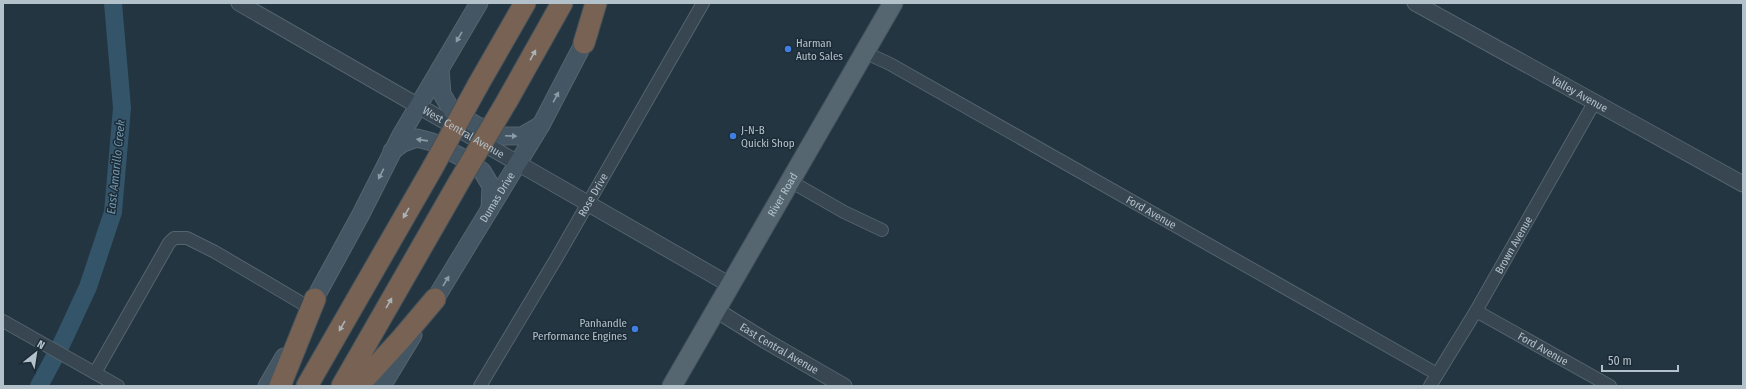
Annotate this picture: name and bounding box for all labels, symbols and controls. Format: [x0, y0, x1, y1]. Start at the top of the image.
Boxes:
one-way arrow [456, 31, 463, 43]
place label: Harman Auto Sales [796, 37, 843, 63]
marker: Harman Auto Sales [783, 44, 793, 54]
one-way arrow [529, 49, 536, 61]
street label: Valley Avenue [1549, 73, 1610, 115]
one-way arrow [552, 91, 559, 103]
street label: West Central Avenue [420, 103, 507, 161]
water label: East Amarillo Creek [104, 119, 128, 215]
place label: J-N-B Quicki Shop [741, 124, 795, 150]
marker: J-N-B Quicki Shop [728, 131, 738, 141]
one-way arrow [505, 133, 518, 139]
one-way arrow [416, 137, 428, 143]
one-way arrow [378, 168, 384, 180]
street label: Dumas Drive [477, 170, 517, 225]
street label: River Road [765, 170, 800, 219]
street label: Rose Drive [575, 171, 610, 219]
street label: Ford Avenue [1124, 193, 1179, 231]
one-way arrow [403, 207, 410, 219]
street label: Brown Avenue [1492, 214, 1535, 276]
one-way arrow [443, 275, 450, 287]
one-way arrow [386, 298, 393, 309]
place label: Panhandle Performance Engines [533, 317, 627, 343]
one-way arrow [338, 320, 345, 332]
street label: East Central Avenue [738, 320, 821, 376]
marker: Panhandle Performance Engines [630, 324, 640, 334]
street label: Ford Avenue [1516, 329, 1571, 368]
north arrow [16, 333, 56, 373]
text: N [35, 337, 47, 352]
scale bar [1602, 347, 1678, 373]
text: 50 m [1608, 354, 1632, 368]

